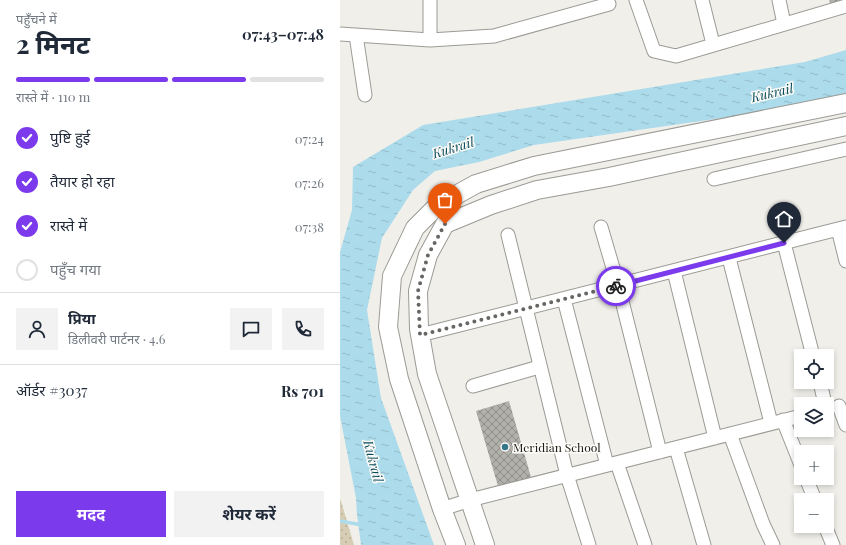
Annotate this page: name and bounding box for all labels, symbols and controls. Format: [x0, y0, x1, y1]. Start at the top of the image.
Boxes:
text: पहुँचने में [16, 10, 57, 27]
text: 07:43–07:48 [242, 24, 324, 44]
text: 2 मिनट [16, 26, 90, 61]
water label: Kukrail [748, 79, 796, 105]
text: रास्ते में · 110 m [16, 88, 90, 105]
icon: check [16, 127, 38, 149]
text: पुष्टि हुई [50, 127, 90, 147]
text: 07:24 [295, 130, 324, 147]
water label: Kukrail [429, 132, 477, 162]
icon: check [16, 171, 38, 193]
text: तैयार हो रहा [50, 171, 115, 191]
text: 07:26 [295, 174, 324, 191]
pin [428, 183, 462, 224]
icon: bag [434, 189, 456, 211]
pin [767, 202, 801, 243]
icon: home [773, 208, 795, 230]
icon: check [16, 215, 38, 237]
text: रास्ते में [50, 215, 87, 235]
text: 07:38 [295, 218, 324, 235]
text: पहुँच गया [50, 259, 101, 279]
courier [596, 266, 636, 306]
icon: bike [605, 275, 627, 297]
button: person [16, 308, 58, 350]
text: प्रिया [68, 308, 96, 328]
button: chat [230, 308, 272, 350]
button: phone [282, 308, 324, 350]
text: डिलीवरी पार्टनर · 4.6 [68, 330, 166, 347]
map controls [794, 349, 834, 533]
button: locate [794, 349, 834, 389]
text: ऑर्डर #3037 [16, 380, 87, 400]
text: Rs 701 [281, 381, 324, 401]
button: layers [794, 397, 834, 437]
water label: Kukrail [360, 437, 388, 485]
place label: Meridian School [513, 439, 601, 455]
marker: Meridian School [500, 442, 510, 452]
button: + [794, 445, 834, 485]
button: मदद [16, 491, 166, 537]
button: शेयर करें [174, 491, 324, 537]
button: − [794, 493, 834, 533]

